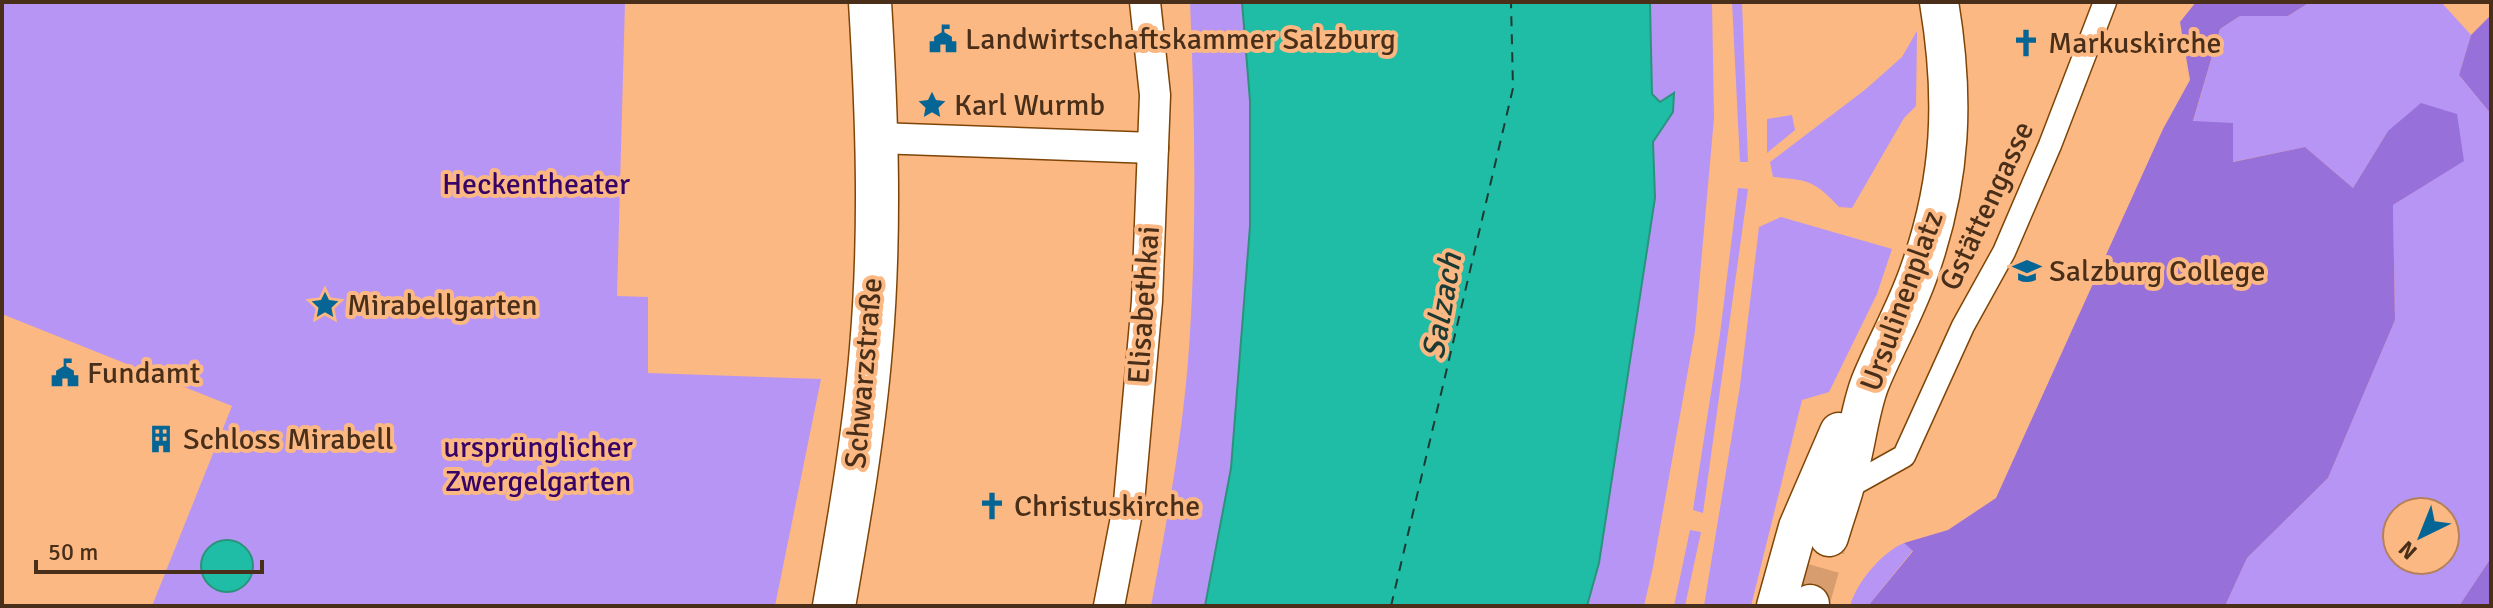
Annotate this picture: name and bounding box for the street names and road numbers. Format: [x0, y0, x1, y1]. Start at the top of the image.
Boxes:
street label: Gstättengasse [1932, 116, 2042, 296]
street label: Ursulinenplatz [1852, 206, 1952, 396]
street label: Elisabethkai [1120, 225, 1168, 385]
street label: Schwarzstraße [837, 276, 891, 470]

